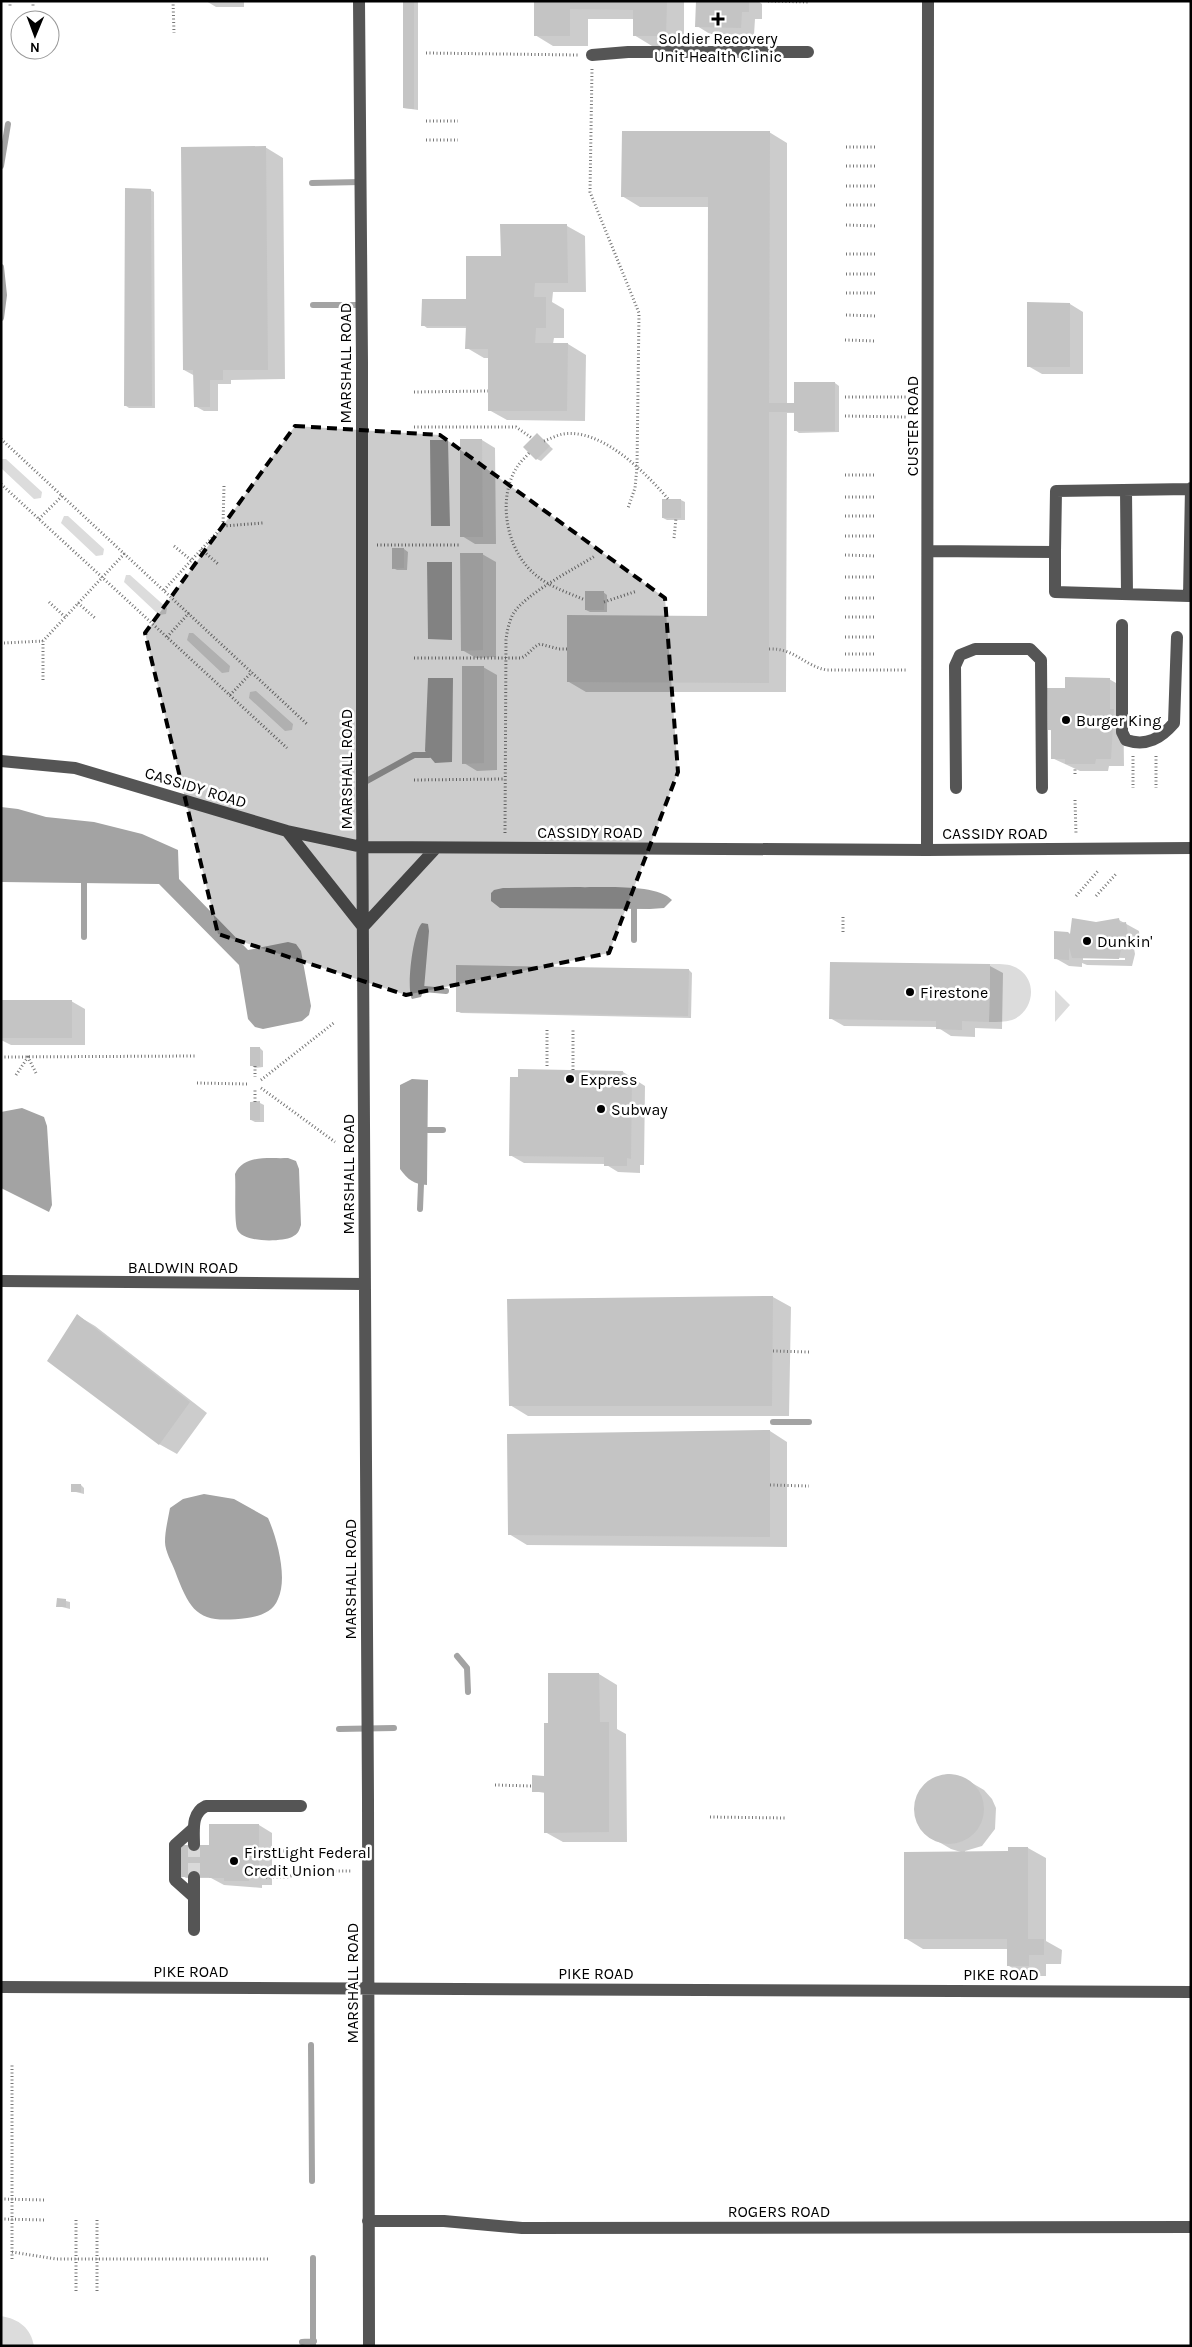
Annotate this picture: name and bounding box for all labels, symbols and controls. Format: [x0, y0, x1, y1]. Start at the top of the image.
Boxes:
north arrow [10, 10, 60, 60]
marker: Soldier Recovery Unit Health Clinic [711, 12, 725, 26]
place label: Soldier Recovery Unit Health Clinic [654, 29, 782, 66]
text: N [30, 39, 40, 56]
street label: MARSHALL ROAD [336, 303, 355, 423]
street label: CUSTER ROAD [903, 376, 922, 476]
street label: MARSHALL ROAD [337, 709, 356, 829]
place label: Burger King [1076, 711, 1161, 730]
marker: Burger King [1060, 714, 1072, 726]
street label: CASSIDY ROAD [143, 763, 249, 812]
street label: CASSIDY ROAD [537, 823, 643, 842]
street label: CASSIDY ROAD [942, 824, 1048, 843]
place label: Dunkin' [1097, 932, 1153, 951]
marker: Dunkin' [1081, 935, 1093, 947]
place label: Firestone [920, 983, 988, 1002]
marker: Firestone [904, 986, 916, 998]
place label: Express [580, 1070, 637, 1089]
marker: Express [564, 1073, 576, 1085]
place label: Subway [611, 1100, 668, 1119]
marker: Subway [595, 1103, 607, 1115]
street label: MARSHALL ROAD [339, 1114, 358, 1234]
street label: BALDWIN ROAD [128, 1258, 238, 1277]
street label: MARSHALL ROAD [341, 1519, 360, 1639]
place label: FirstLight Federal Credit Union [244, 1843, 371, 1880]
marker: FirstLight Federal Credit Union [228, 1855, 240, 1867]
street label: MARSHALL ROAD [343, 1923, 362, 2043]
street label: PIKE ROAD [153, 1962, 229, 1981]
street label: PIKE ROAD [558, 1964, 634, 1983]
street label: PIKE ROAD [963, 1965, 1039, 1984]
street label: ROGERS ROAD [728, 2202, 830, 2221]

